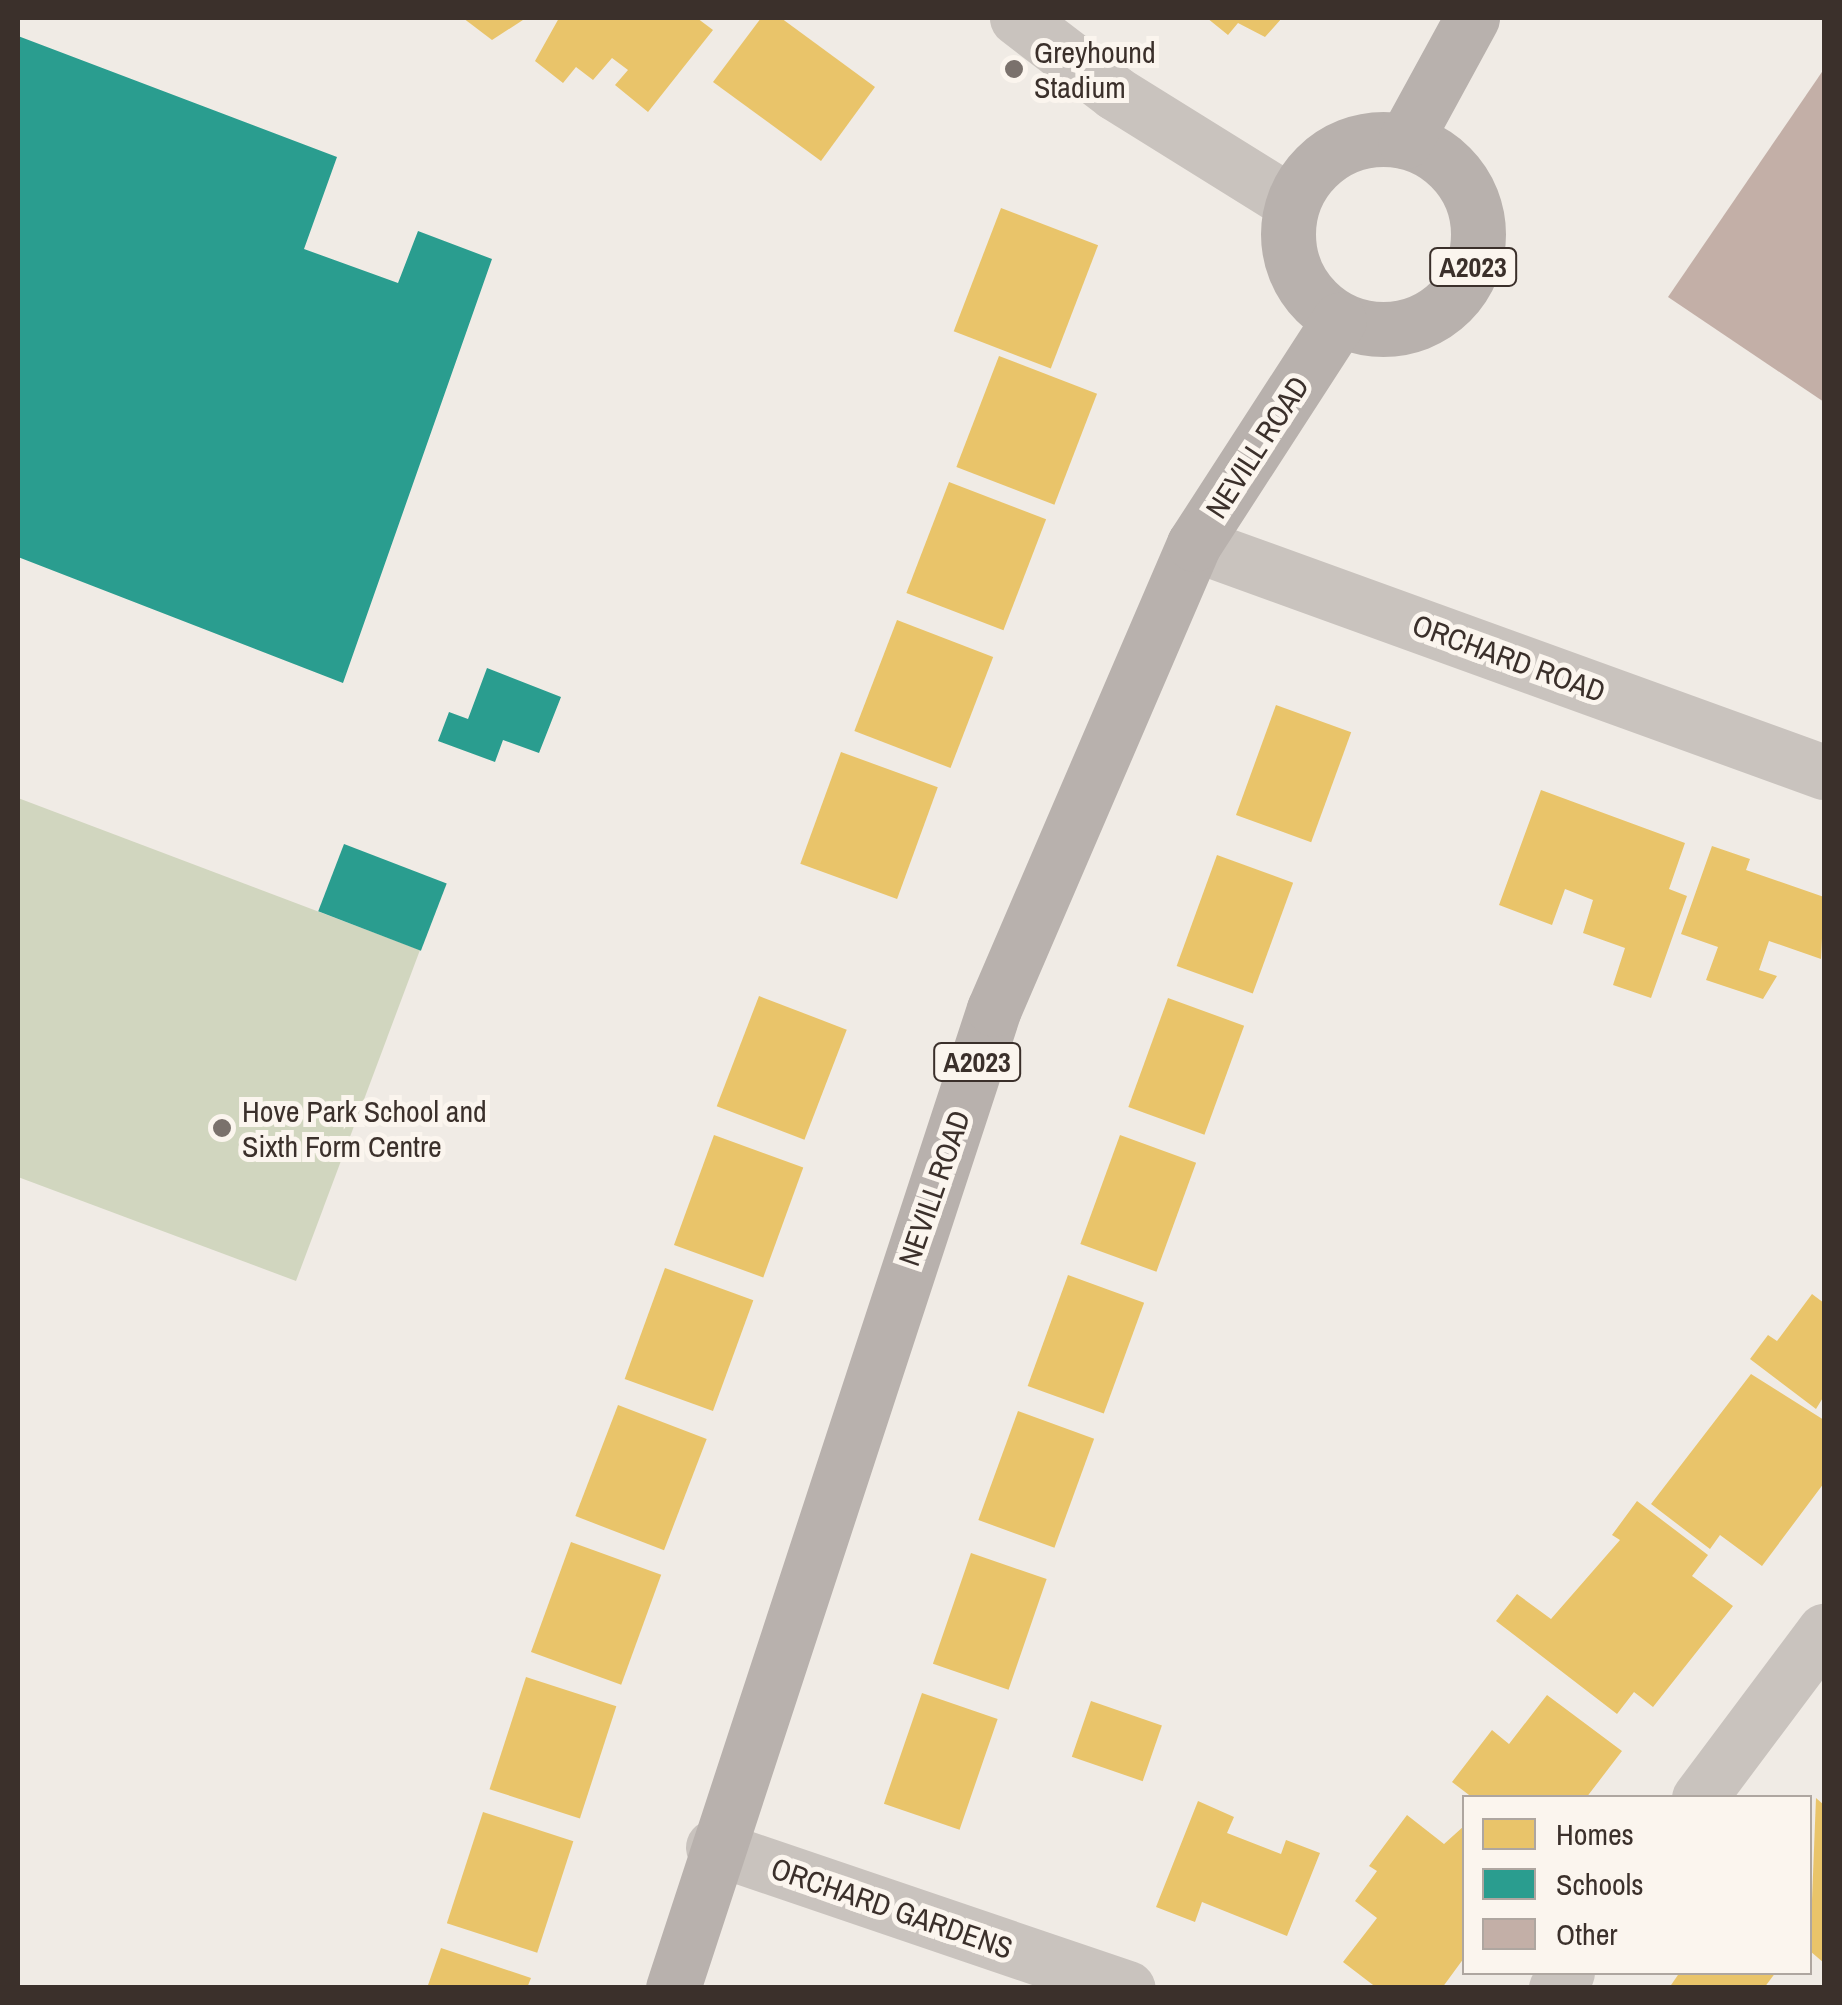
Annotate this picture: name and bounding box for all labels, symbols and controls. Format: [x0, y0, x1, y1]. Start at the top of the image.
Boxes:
place label: Greyhound Stadium [1034, 34, 1156, 104]
marker: Greyhound Stadium [1003, 58, 1025, 80]
road number: A2023 [1428, 244, 1518, 290]
street label: NEVILL ROAD [1198, 369, 1316, 525]
street label: ORCHARD ROAD [1408, 606, 1610, 710]
road number: A2023 [932, 1039, 1022, 1085]
place label: Hove Park School and Sixth Form Centre [242, 1093, 487, 1164]
street label: NEVILL ROAD [890, 1105, 978, 1271]
marker: Hove Park School and Sixth Form Centre [211, 1117, 233, 1139]
legend [1462, 1795, 1812, 1975]
text: Homes [1556, 1814, 1634, 1854]
street label: ORCHARD GARDENS [767, 1850, 1017, 1966]
text: Schools [1556, 1864, 1644, 1904]
text: Other [1556, 1914, 1618, 1954]

